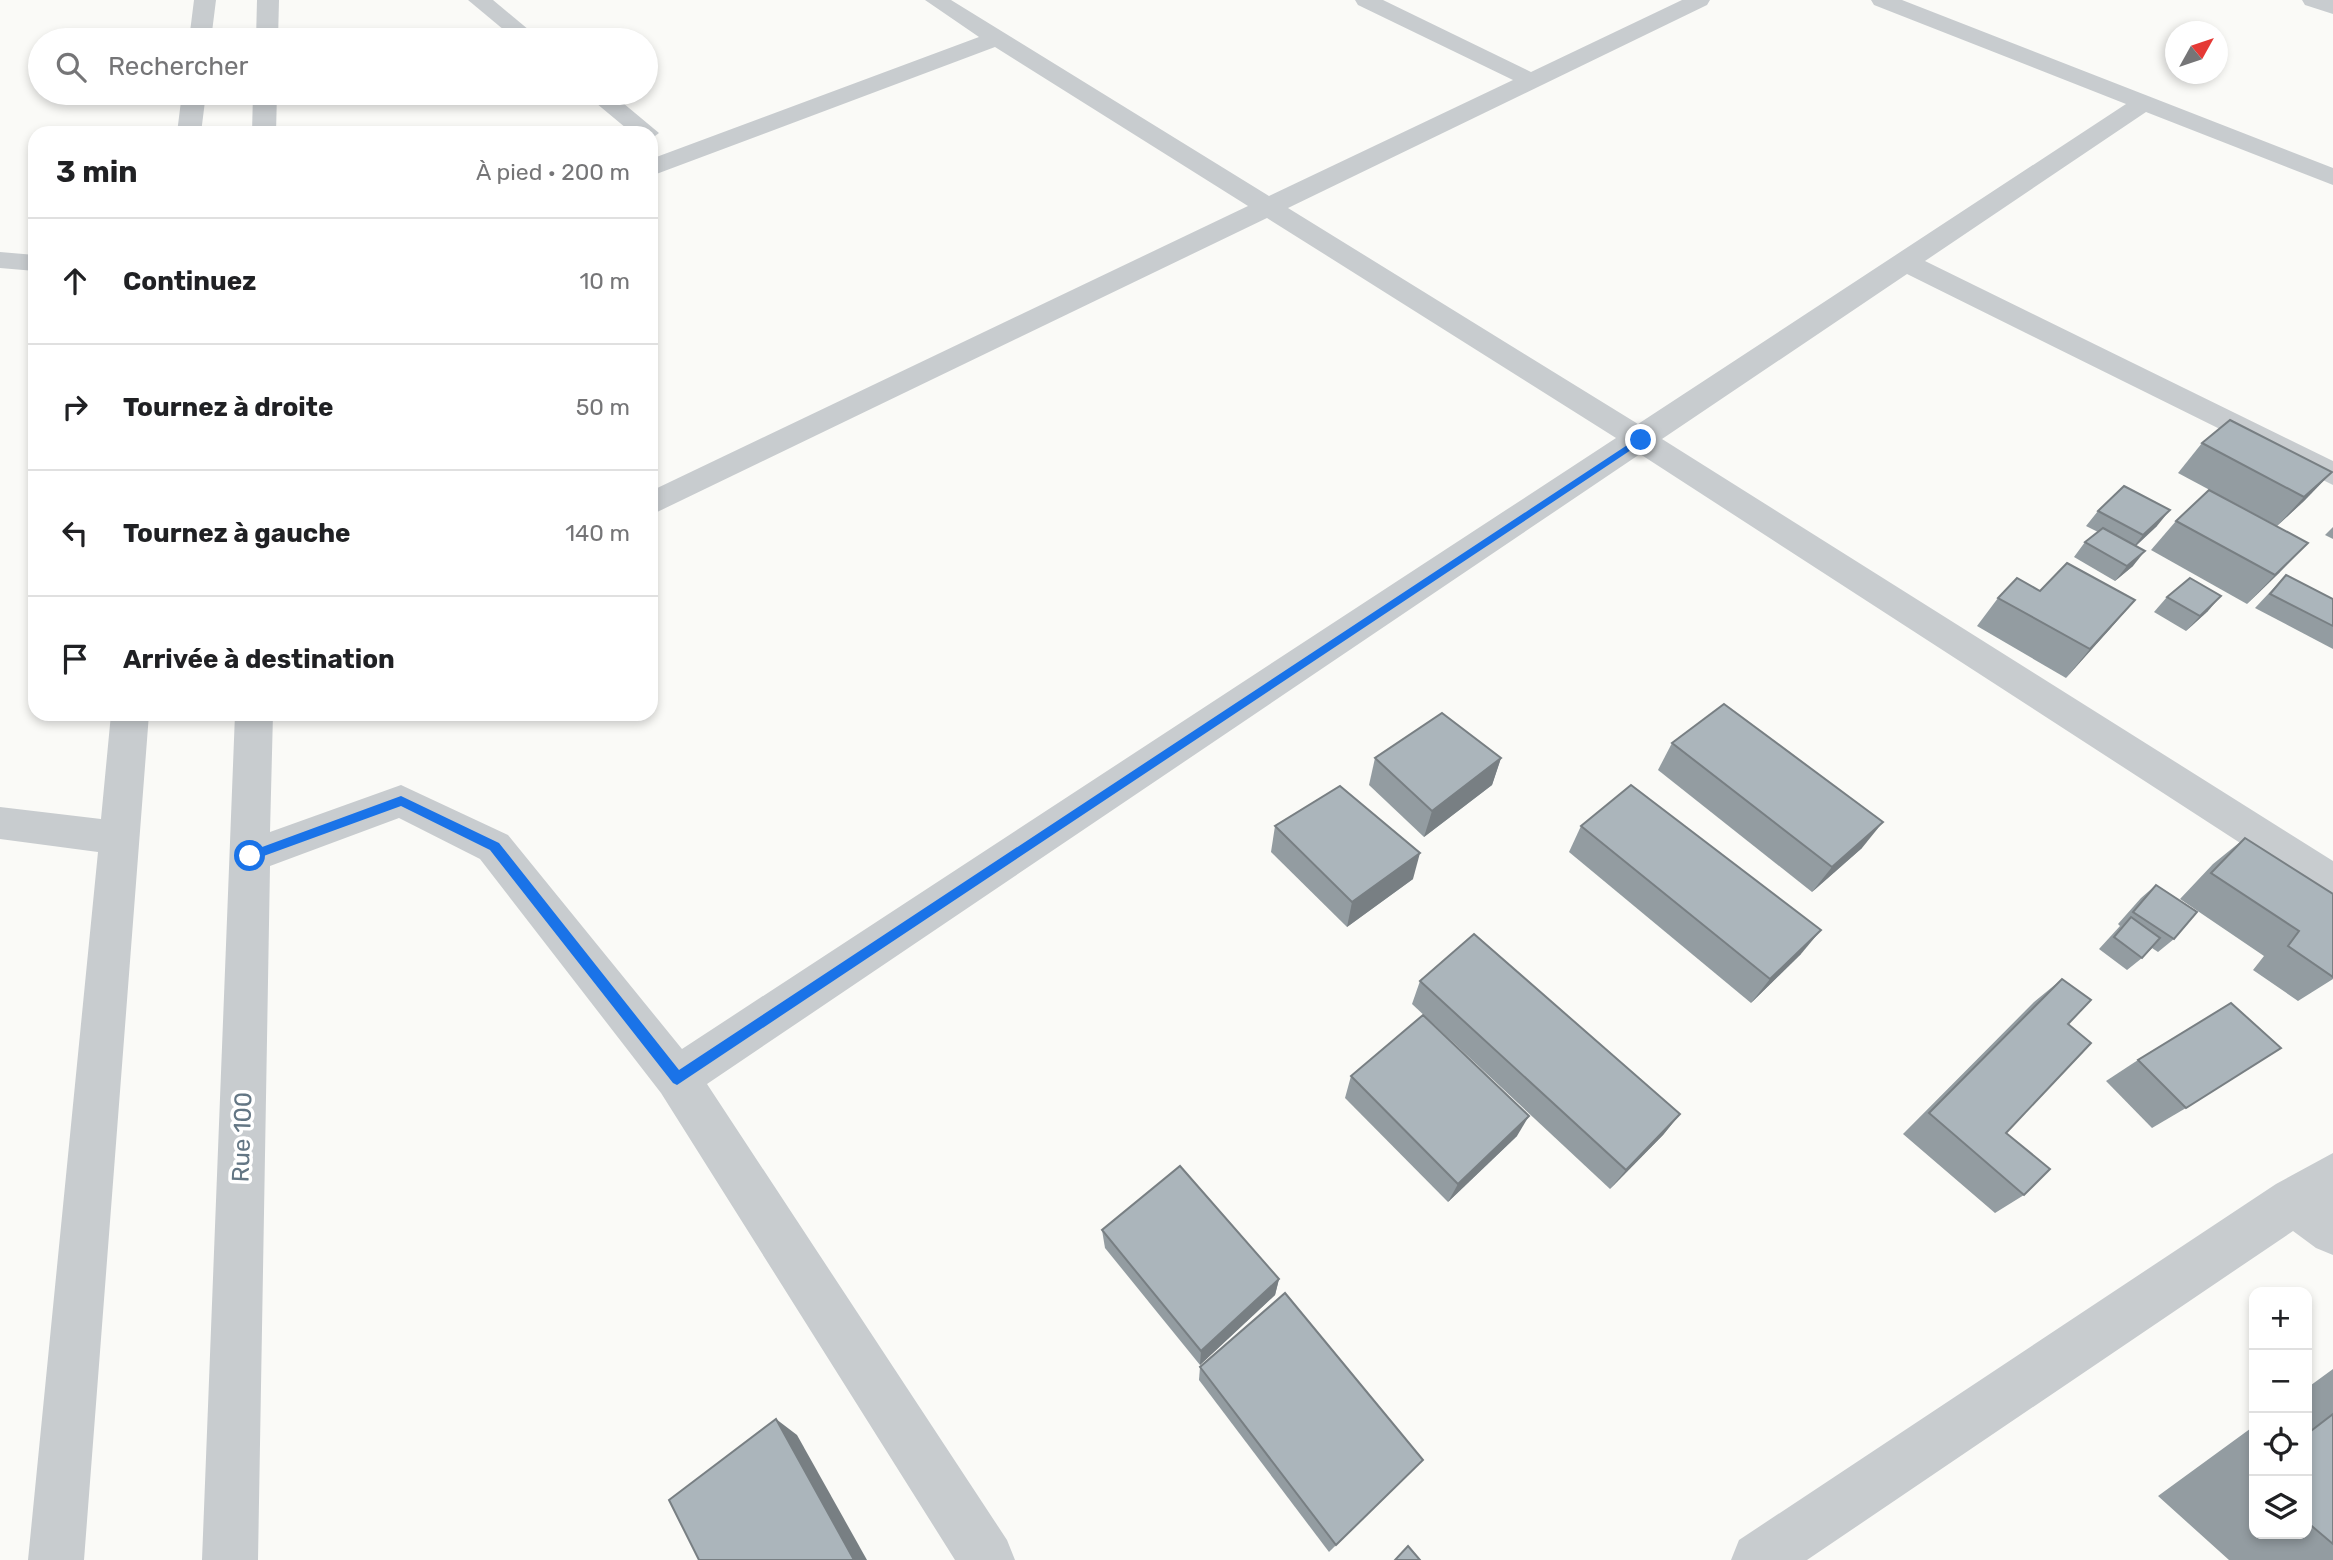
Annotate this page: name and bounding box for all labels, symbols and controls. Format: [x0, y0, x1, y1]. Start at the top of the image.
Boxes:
north arrow [2165, 21, 2228, 84]
search box [28, 28, 658, 105]
icon: search [52, 48, 90, 86]
text: Rechercher [108, 51, 248, 82]
text: 3 min [56, 154, 138, 190]
text: À pied · 200 m [476, 158, 630, 186]
icon: ahead [56, 262, 94, 300]
text: Continuez [123, 266, 256, 297]
text: 10 m [579, 267, 630, 295]
icon: right [56, 388, 94, 426]
text: Tournez à droite [123, 392, 333, 423]
text: 50 m [576, 393, 630, 421]
route end [1625, 424, 1656, 455]
icon: left [56, 514, 94, 552]
text: Tournez à gauche [123, 518, 351, 549]
text: 140 m [565, 519, 630, 547]
icon: arrive [56, 640, 94, 678]
text: Arrivée à destination [123, 644, 395, 675]
route start [234, 840, 265, 871]
street label: Rue 100 [226, 1091, 258, 1183]
map controls [2249, 1287, 2312, 1539]
button: + [2249, 1287, 2312, 1350]
button: − [2249, 1350, 2312, 1413]
button: locate [2249, 1413, 2312, 1476]
button: layers [2249, 1476, 2312, 1539]

